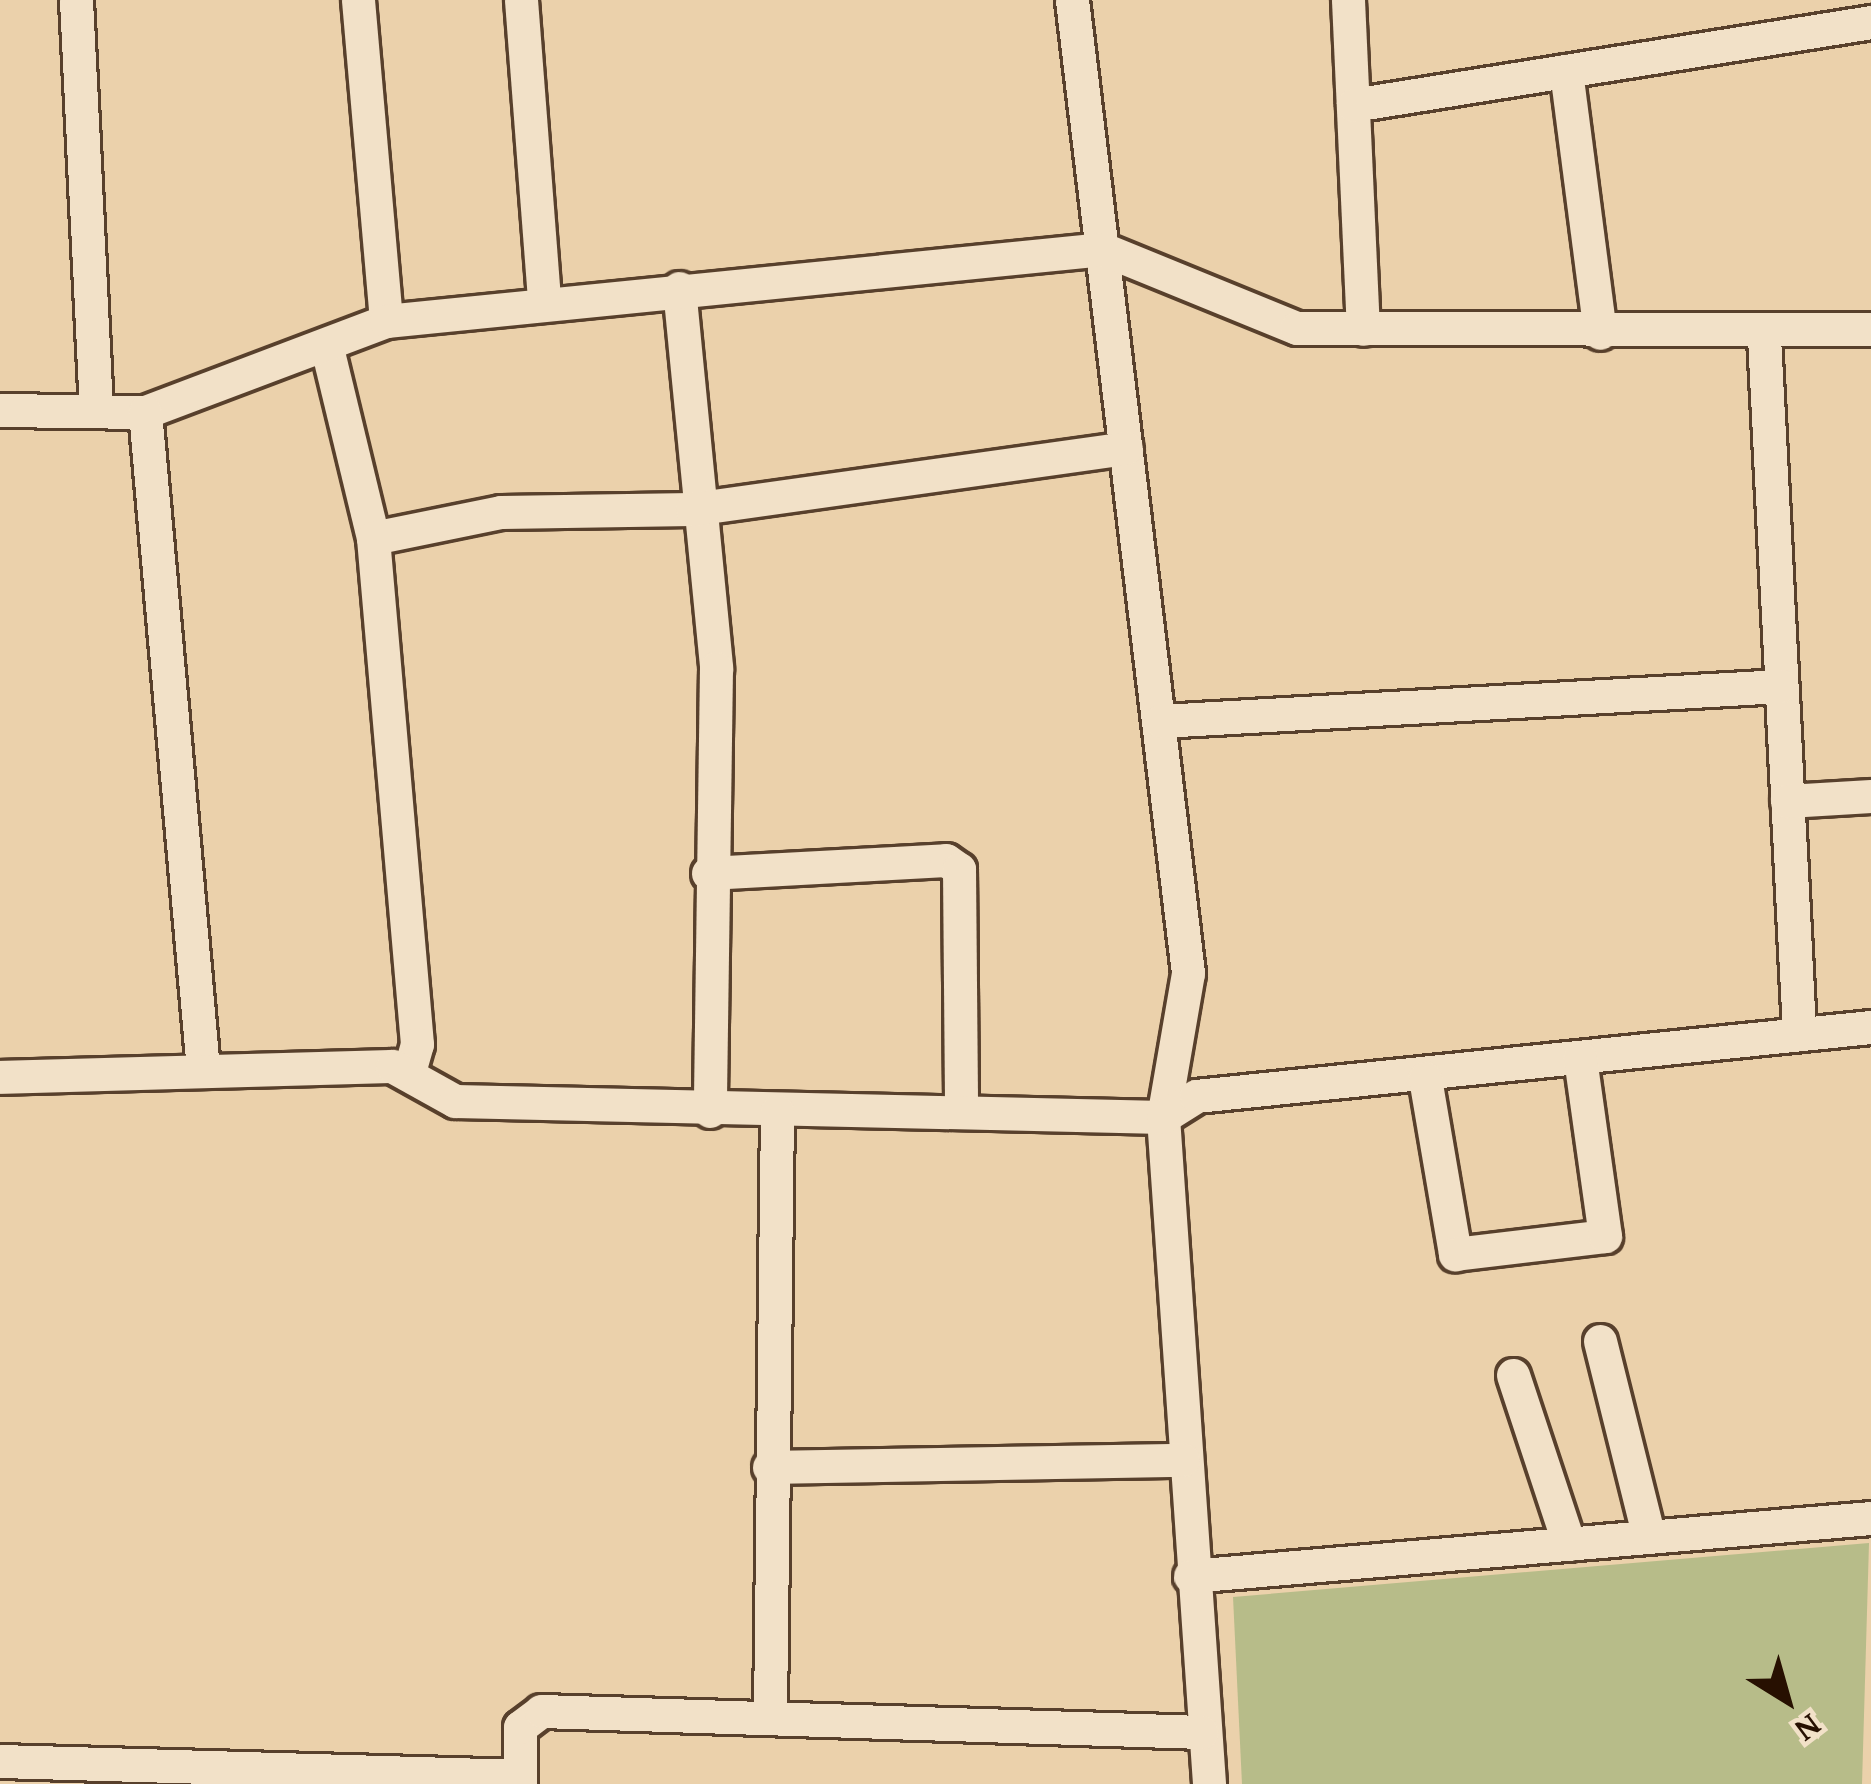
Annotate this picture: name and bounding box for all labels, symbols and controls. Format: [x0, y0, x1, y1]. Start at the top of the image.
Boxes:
north arrow [1727, 1640, 1847, 1760]
text: N [1785, 1703, 1832, 1755]

